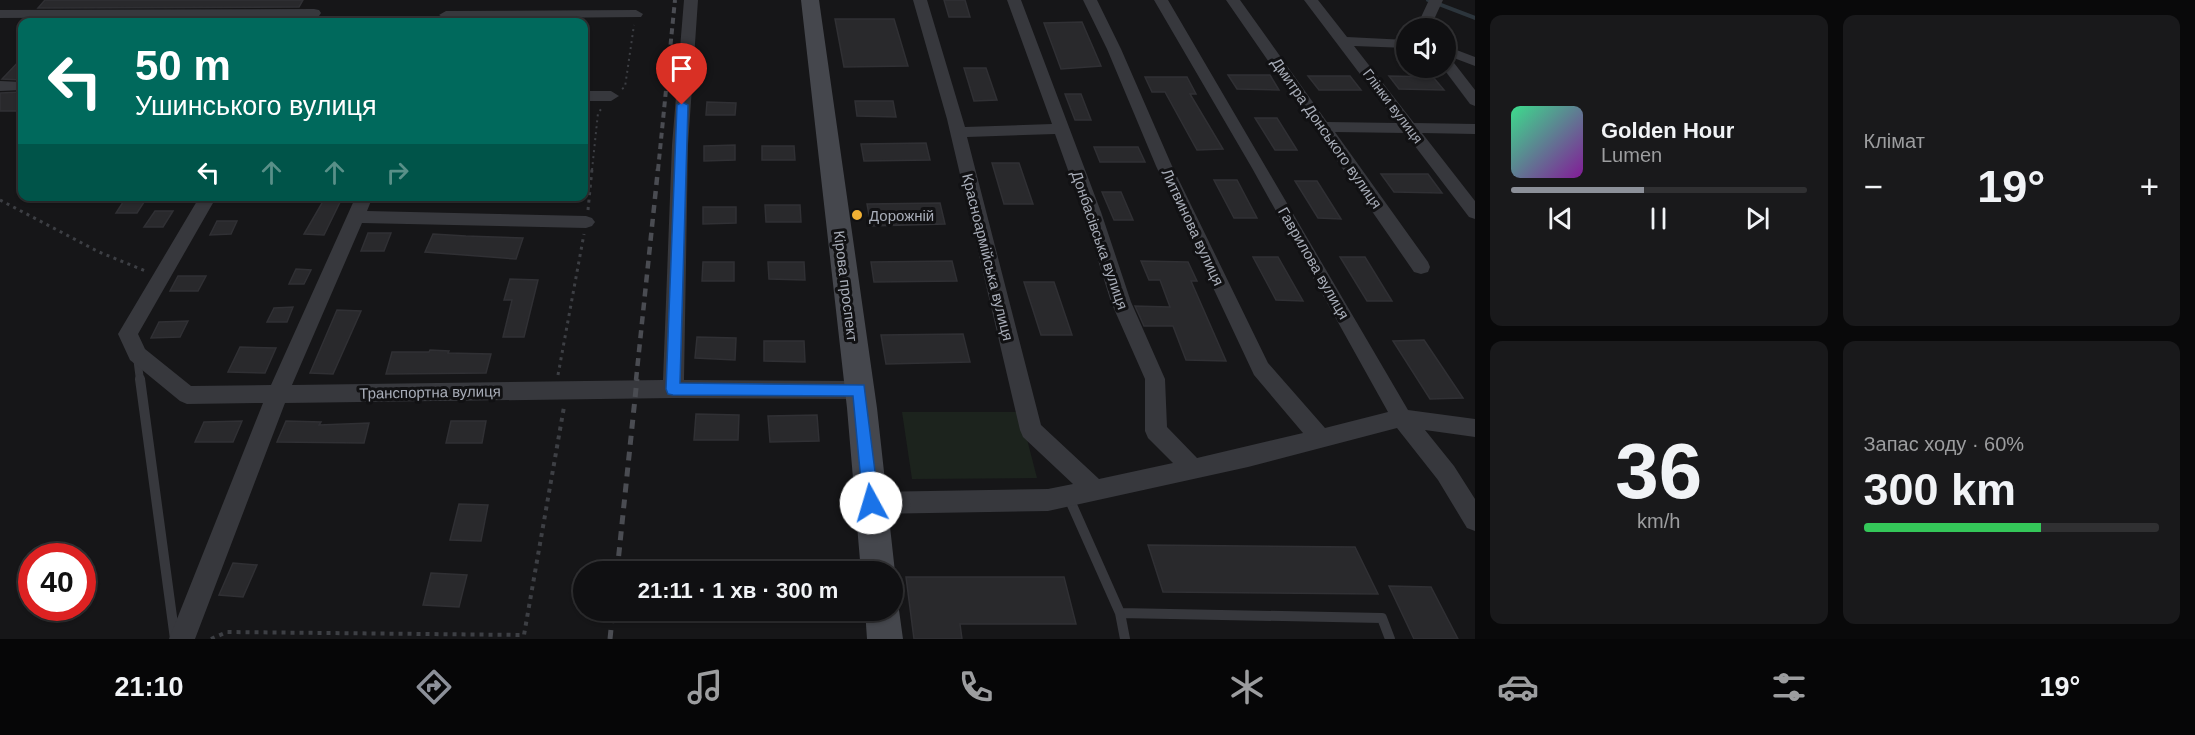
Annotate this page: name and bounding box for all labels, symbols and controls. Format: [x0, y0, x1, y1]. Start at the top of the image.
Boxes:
map controls [1396, 18, 1456, 78]
button: sound [1396, 18, 1456, 78]
icon: left [36, 42, 114, 120]
text: 50 m [135, 42, 231, 89]
pin [656, 43, 707, 105]
icon: arrive [665, 52, 698, 85]
street label: Дмитра Донського вулиця [1268, 54, 1386, 212]
street label: Глінки вулиця [1360, 66, 1426, 146]
text: Ушинського вулиця [135, 91, 377, 121]
text: Golden Hour [1601, 118, 1734, 143]
text: Клімат [1864, 130, 1925, 152]
text: Lumen [1601, 144, 1662, 166]
icon: left [192, 156, 225, 189]
icon: ahead [255, 156, 288, 189]
icon: ahead [318, 156, 351, 189]
icon: right [381, 156, 414, 189]
text: 19° [1977, 161, 2045, 212]
street label: Литвинова вулиця [1158, 166, 1228, 288]
street label: Донбасівська вулиця [1068, 168, 1132, 312]
text: − [1864, 168, 1883, 205]
text: + [2140, 168, 2159, 205]
street label: Красноармійська вулиця [959, 172, 1017, 342]
icon: previous [1544, 202, 1577, 235]
icon: pause [1642, 202, 1675, 235]
icon: next [1741, 202, 1774, 235]
street label: Гаврилова вулиця [1275, 204, 1353, 322]
place label: Дорожній [869, 207, 934, 224]
marker: Дорожній [850, 208, 864, 222]
street label: Кірова проспект [831, 230, 861, 342]
street label: Транспортна вулиця [359, 382, 501, 402]
text: 36 [1615, 427, 1702, 515]
text: Запас ходу · 60% [1864, 433, 2024, 455]
text: 300 km [1864, 464, 2016, 515]
position arrow [839, 471, 903, 535]
text: km/h [1637, 510, 1680, 532]
speed limit sign: 40 [18, 543, 96, 621]
text: 21:11 · 1 хв · 300 m [638, 578, 838, 603]
icon: directions [413, 666, 455, 708]
icon: music [684, 666, 726, 708]
icon: phone [955, 666, 997, 708]
icon: climate [1226, 666, 1268, 708]
icon: car [1497, 666, 1539, 708]
icon: filters [1768, 666, 1810, 708]
text: 21:10 [115, 672, 184, 702]
text: 19° [2040, 672, 2080, 702]

